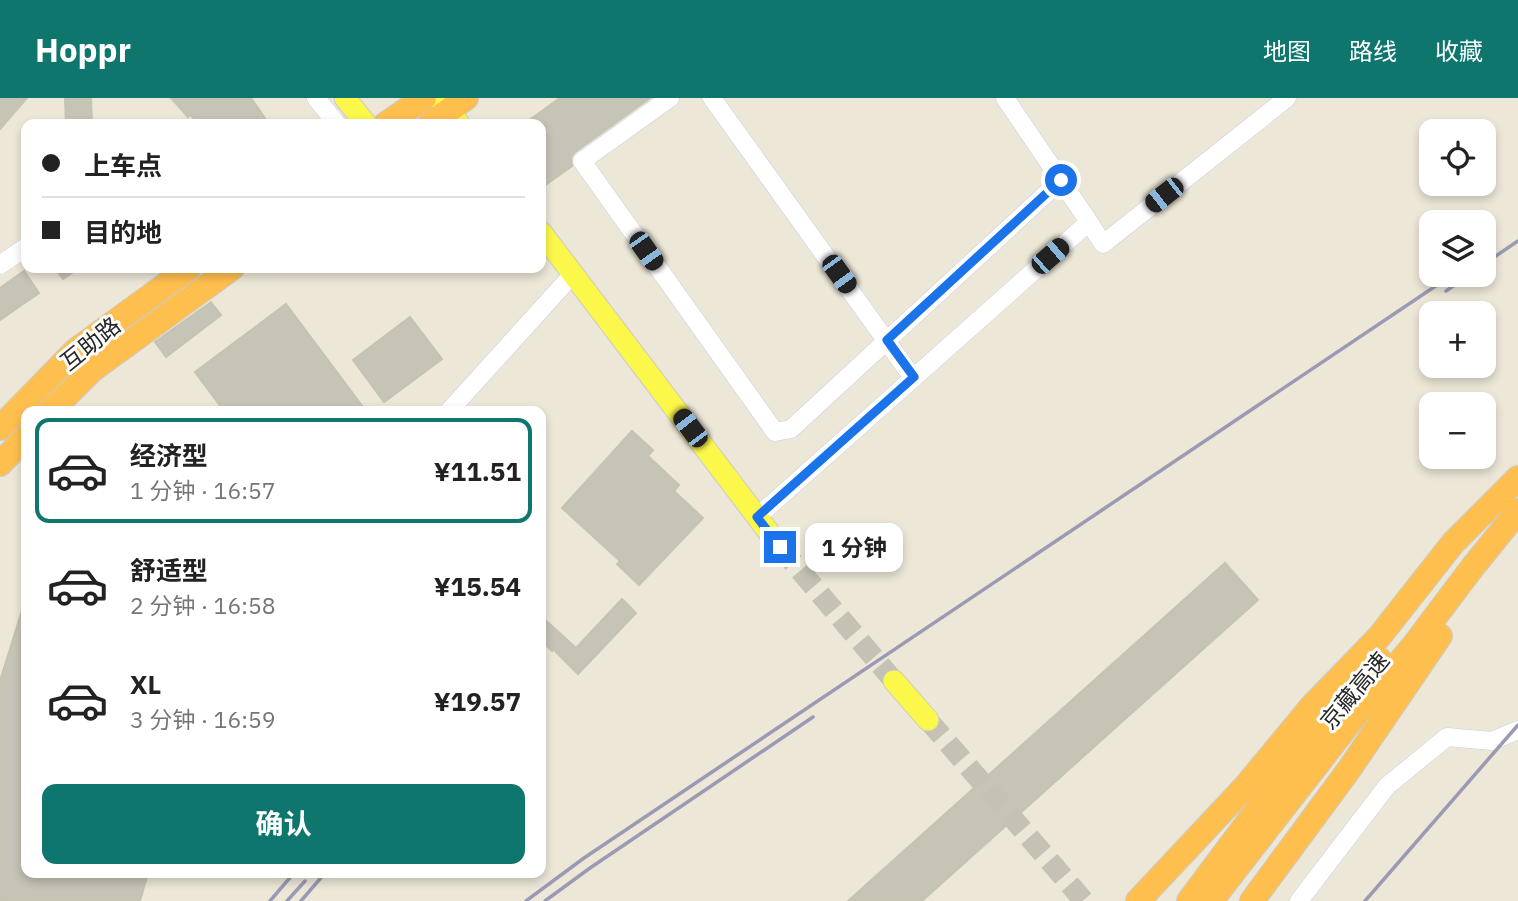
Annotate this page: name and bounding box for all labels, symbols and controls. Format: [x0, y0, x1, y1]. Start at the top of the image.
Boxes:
text: Hoppr [35, 28, 131, 71]
text: 地图 [1263, 35, 1311, 67]
text: 路线 [1349, 35, 1397, 67]
text: 收藏 [1435, 35, 1483, 67]
map controls [1419, 119, 1496, 469]
button: locate [1419, 119, 1496, 196]
text: 上车点 [84, 148, 162, 182]
route start [1045, 164, 1077, 196]
car [1141, 174, 1188, 216]
button: layers [1419, 210, 1496, 287]
text: 目的地 [84, 215, 162, 249]
car [626, 228, 667, 274]
car [1028, 234, 1073, 278]
car [819, 251, 860, 297]
button: + [1419, 301, 1496, 378]
street label: 互助路 [54, 310, 126, 376]
button: − [1419, 392, 1496, 469]
car [669, 405, 712, 451]
text: 经济型 [130, 438, 208, 472]
icon: car [46, 439, 109, 502]
text: ¥11.51 [434, 454, 521, 488]
text: 1 分钟 · 16:57 [130, 475, 276, 505]
callout: 1 分钟 [804, 522, 903, 572]
route end [764, 531, 796, 563]
text: 1 分钟 [821, 532, 887, 562]
text: 舒适型 [130, 553, 208, 587]
icon: car [46, 554, 109, 617]
text: ¥15.54 [434, 569, 521, 603]
text: 2 分钟 · 16:58 [130, 590, 276, 620]
street label: 京藏高速 [1313, 645, 1395, 735]
text: XL [130, 667, 161, 701]
icon: car [46, 669, 109, 732]
text: ¥19.57 [434, 684, 521, 718]
text: 3 分钟 · 16:59 [130, 704, 276, 734]
button: 确认 [42, 784, 525, 864]

